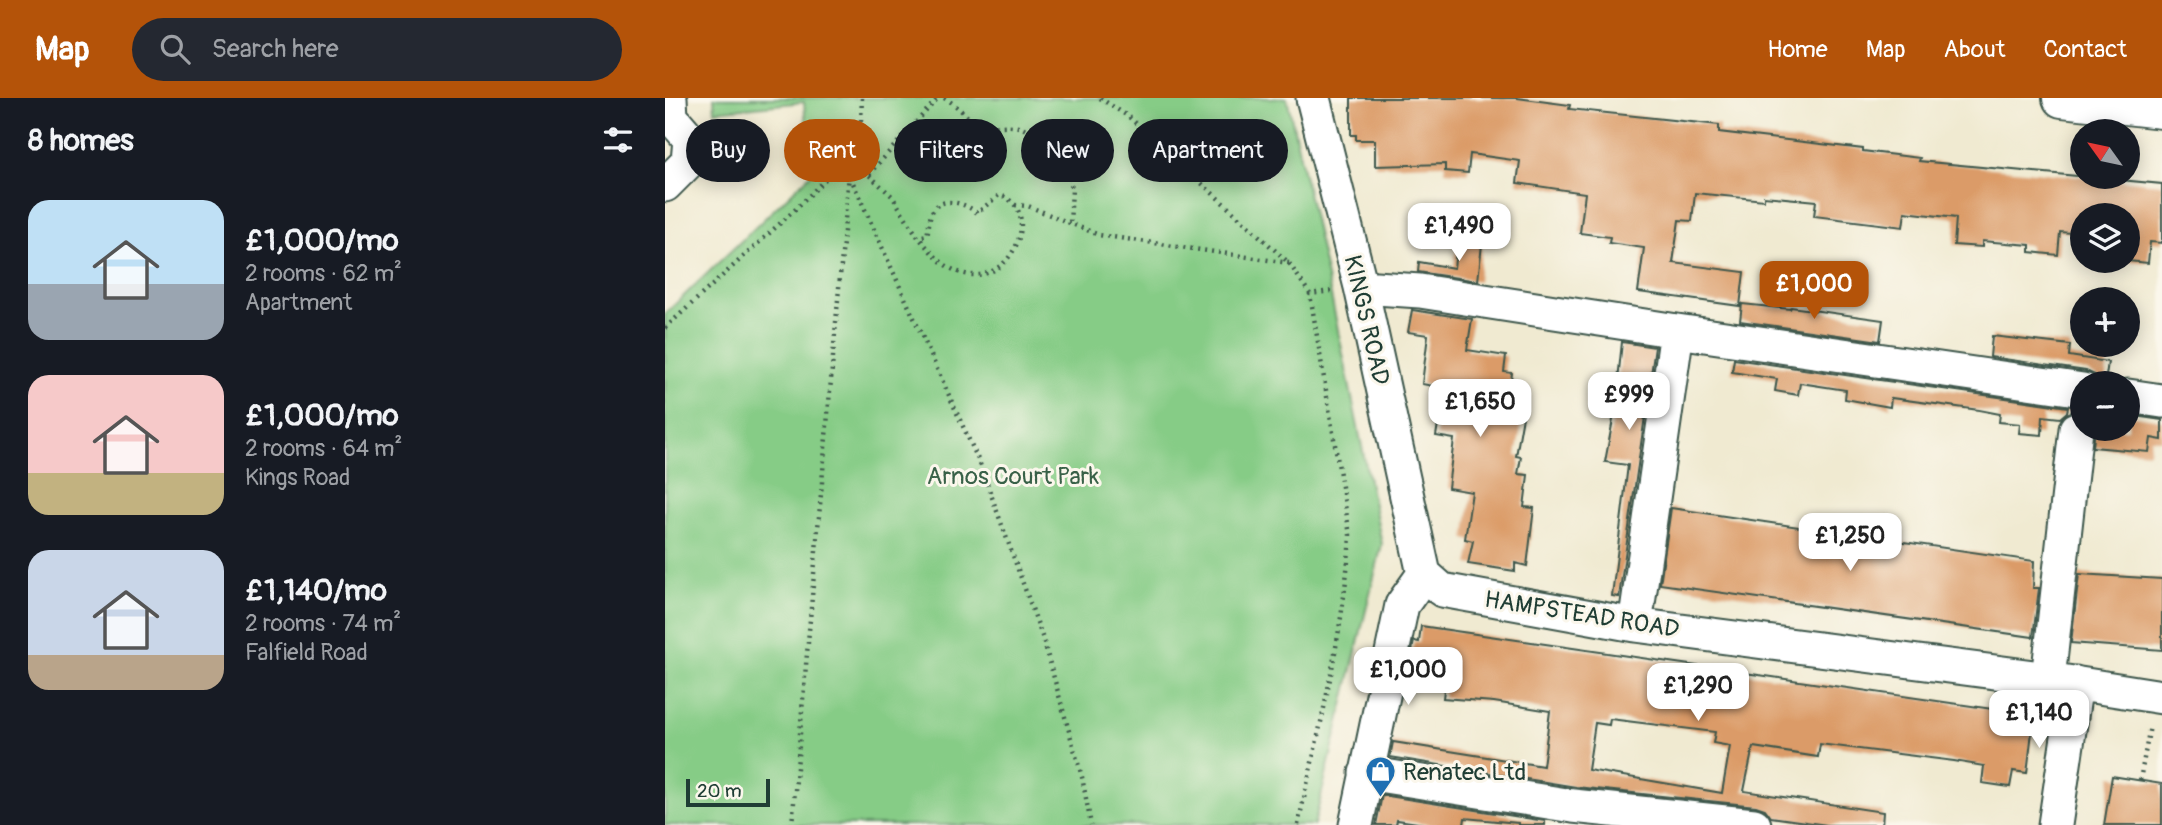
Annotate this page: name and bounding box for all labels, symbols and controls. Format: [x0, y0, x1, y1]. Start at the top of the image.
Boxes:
search box [132, 18, 622, 81]
text: Map [35, 29, 90, 70]
icon: search [156, 30, 194, 68]
text: Search here [212, 33, 339, 65]
text: Home [1767, 35, 1828, 64]
text: Map [1866, 35, 1906, 64]
text: About [1944, 35, 2006, 64]
text: Contact [2044, 35, 2127, 64]
chip: Buy [686, 119, 770, 182]
chip: Rent [784, 119, 880, 182]
chip: Filters [894, 119, 1007, 182]
chip: New [1021, 119, 1114, 182]
chip: Apartment [1128, 119, 1288, 182]
north arrow [2070, 119, 2140, 189]
map controls [2070, 119, 2140, 441]
icon: filters [599, 121, 637, 159]
text: 8 homes [28, 122, 134, 159]
button: layers [2070, 203, 2140, 273]
pin: £1,490 [1402, 204, 1516, 263]
text: £1,490 [1424, 211, 1494, 240]
text: £1,000/mo [245, 222, 399, 259]
icon: home [84, 228, 168, 312]
street label: KINGS ROAD [1337, 252, 1396, 388]
text: 2 rooms · 62 m² [245, 259, 402, 288]
pin: £1,000 [1757, 262, 1871, 321]
text: £1,000 [1776, 269, 1852, 298]
button: + [2070, 287, 2140, 357]
text: Apartment [245, 288, 352, 317]
button: − [2070, 371, 2140, 441]
pin: £999 [1588, 372, 1670, 432]
pin: £1,650 [1423, 380, 1537, 439]
text: £999 [1604, 380, 1654, 409]
text: £1,650 [1444, 387, 1516, 416]
text: £1,000/mo [245, 397, 399, 434]
icon: home [84, 403, 168, 487]
text: 2 rooms · 64 m² [245, 434, 402, 463]
park label: Arnos Court Park [927, 462, 1099, 491]
text: Kings Road [245, 463, 350, 492]
pin: £1,250 [1793, 514, 1907, 573]
text: £1,250 [1815, 521, 1885, 550]
text: £1,140/mo [245, 572, 387, 609]
icon: home [84, 578, 168, 662]
street label: HAMPSTEAD ROAD [1483, 585, 1681, 644]
text: 2 rooms · 74 m² [245, 609, 401, 638]
text: Falfield Road [245, 638, 368, 667]
pin: £1,000 [1351, 648, 1465, 707]
text: £1,000 [1370, 655, 1446, 684]
pin: £1,290 [1641, 664, 1755, 723]
text: £1,290 [1663, 671, 1733, 700]
pin: £1,140 [1982, 690, 2096, 750]
text: £1,140 [2005, 698, 2073, 727]
shop icon: Renatec Ltd [1363, 755, 1397, 799]
place label: Renatec Ltd [1403, 758, 1526, 787]
scale bar [686, 776, 770, 808]
text: 20 m [697, 779, 742, 803]

